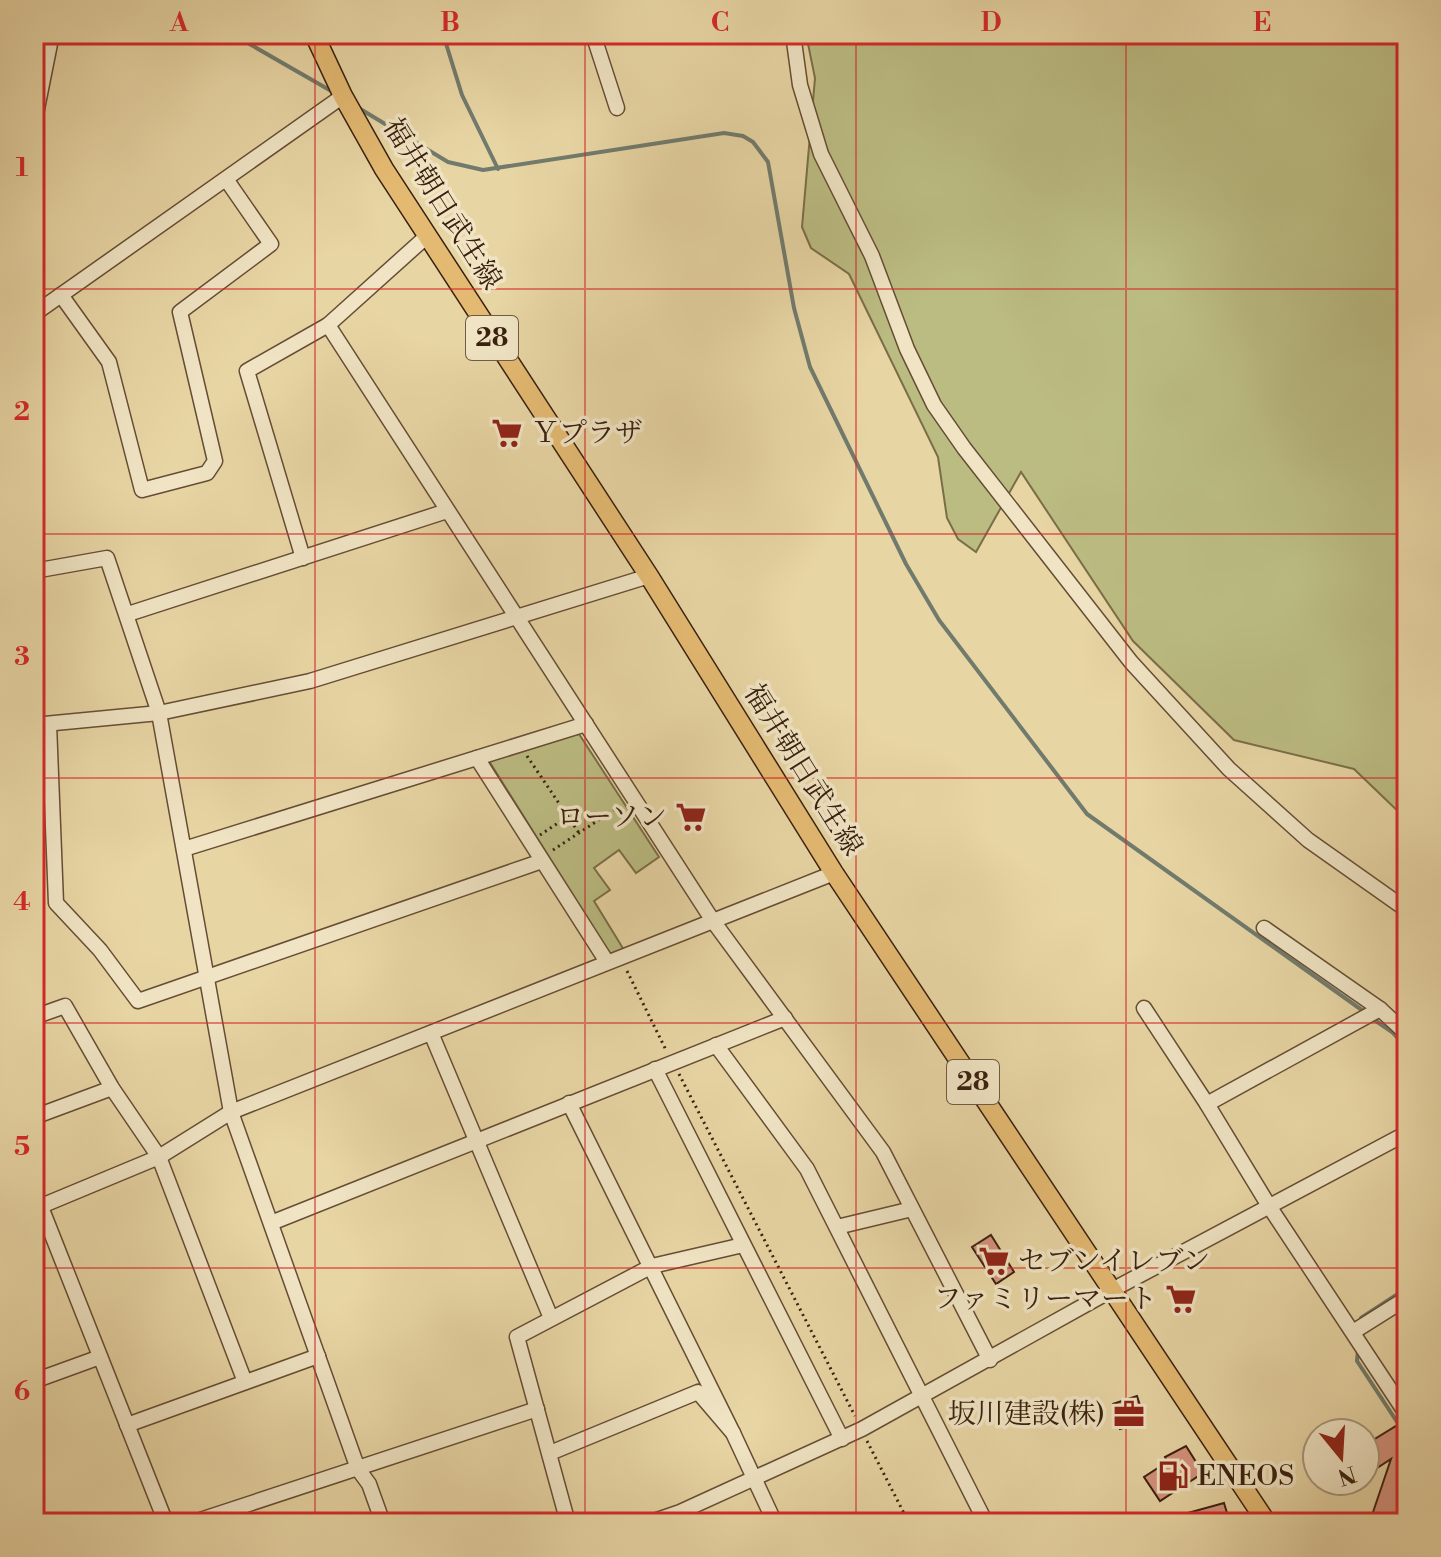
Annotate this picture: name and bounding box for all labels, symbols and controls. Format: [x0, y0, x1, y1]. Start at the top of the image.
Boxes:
text: A [169, 7, 189, 39]
text: B [440, 7, 460, 39]
text: C [711, 7, 729, 39]
text: D [981, 7, 1001, 39]
text: E [1253, 7, 1271, 39]
street label: 福井朝日武生線 [375, 112, 509, 296]
text: 1 [16, 152, 29, 184]
road number: 28 [466, 316, 518, 360]
text: 2 [14, 396, 30, 428]
supermarket icon: Ｙプラザ [490, 416, 524, 450]
place label: Ｙプラザ [531, 416, 643, 451]
text: 3 [14, 641, 30, 673]
street label: 福井朝日武生線 [736, 678, 870, 862]
place label: ローソン [556, 800, 667, 835]
supermarket icon: ローソン [674, 800, 708, 834]
text: 4 [13, 886, 31, 918]
road number: 28 [947, 1060, 999, 1104]
text: 5 [14, 1131, 30, 1163]
supermarket icon: セブンイレブン [977, 1244, 1011, 1278]
place label: セブンイレブン [1018, 1244, 1210, 1279]
place label: ファミリーマート [934, 1282, 1157, 1317]
supermarket icon: ファミリーマート [1164, 1282, 1198, 1316]
text: 6 [14, 1376, 30, 1408]
place label: 坂川建設(株) [948, 1397, 1105, 1432]
office icon: 坂川建設(株) [1112, 1397, 1146, 1431]
north arrow [1301, 1417, 1381, 1497]
fuel station icon: ENEOS [1156, 1459, 1190, 1493]
place label: ENEOS [1197, 1459, 1294, 1494]
text: N [1334, 1459, 1359, 1490]

